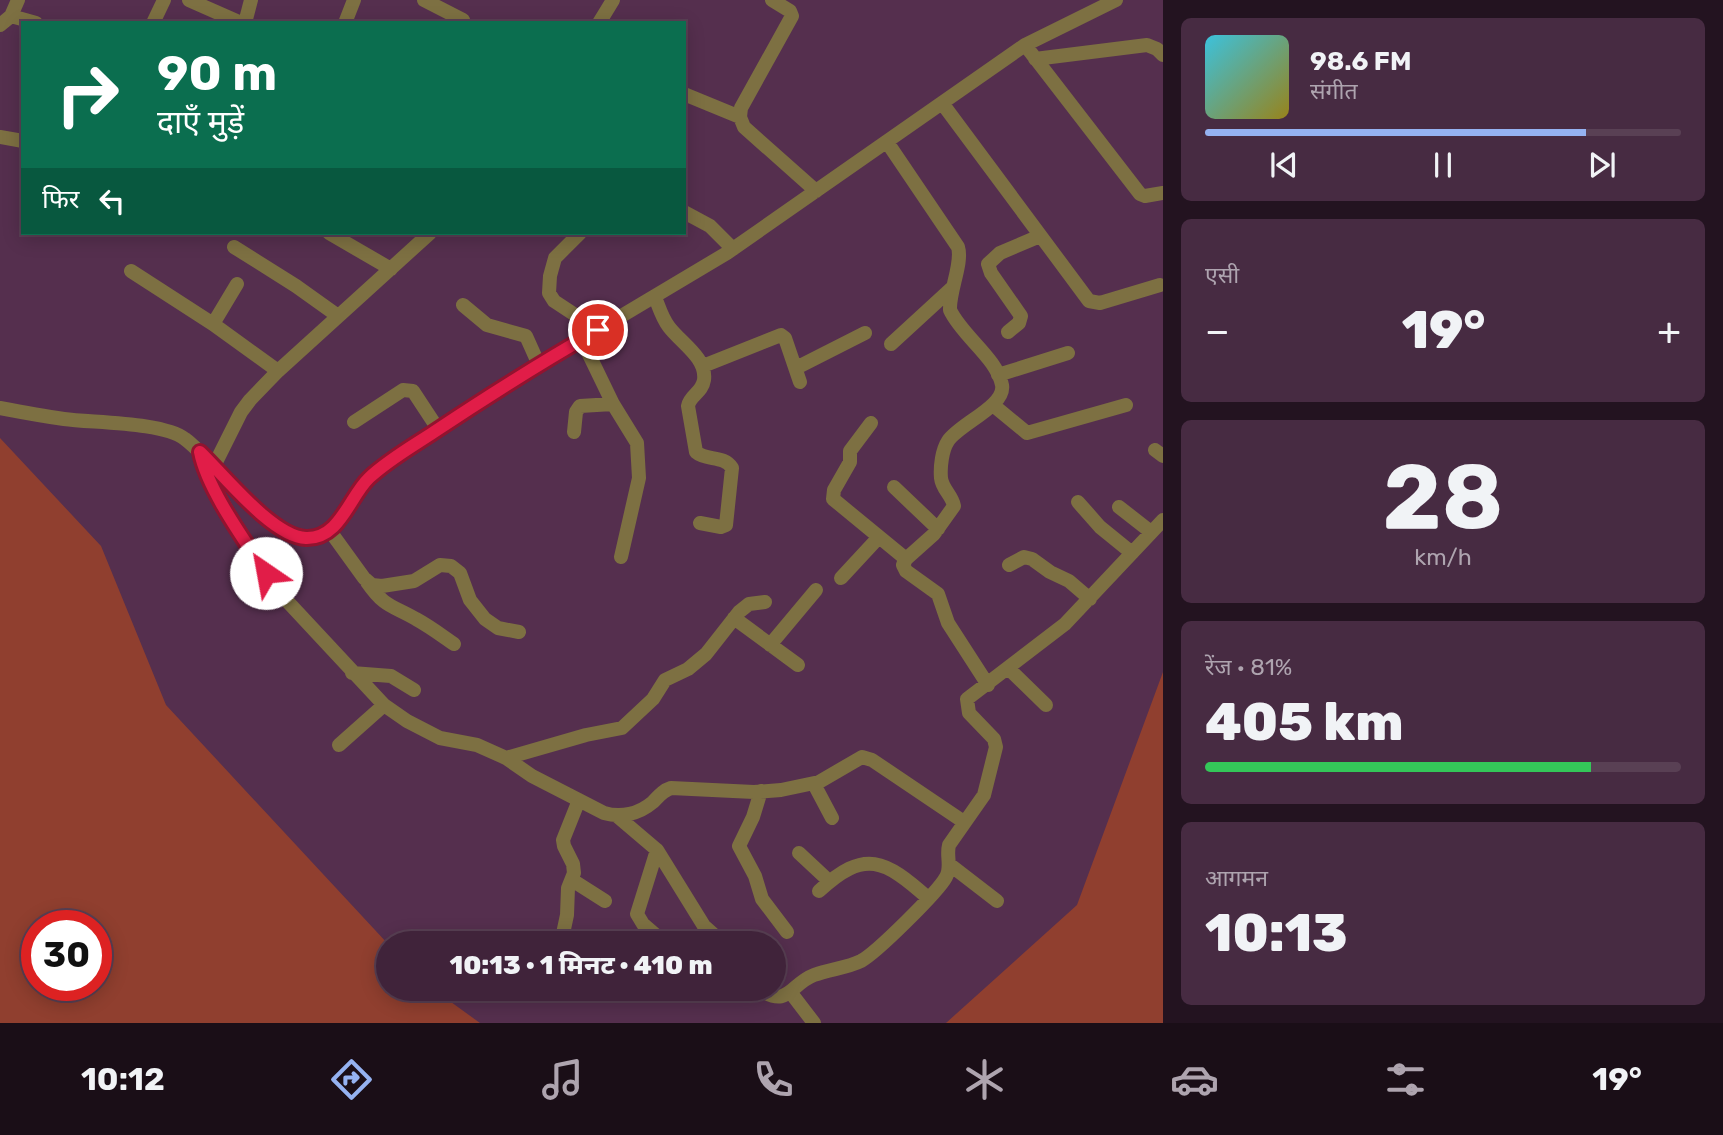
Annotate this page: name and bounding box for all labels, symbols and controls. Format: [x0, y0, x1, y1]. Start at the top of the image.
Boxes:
text: 90 m [157, 44, 277, 102]
text: 98.6 FM [1310, 46, 1411, 77]
icon: right [42, 49, 133, 140]
text: संगीत [1310, 77, 1358, 105]
text: दाएँ मुड़ें [157, 103, 244, 141]
icon: previous [1265, 146, 1303, 184]
icon: pause [1424, 146, 1462, 184]
icon: next [1583, 146, 1621, 184]
icon: left [93, 182, 131, 220]
text: फिर [42, 184, 79, 215]
text: एसी [1205, 261, 1239, 289]
text: 19° [1402, 299, 1485, 361]
pin [568, 300, 628, 360]
text: − [1205, 308, 1230, 354]
text: + [1657, 308, 1681, 354]
icon: arrive [579, 311, 617, 349]
text: 28 [1383, 443, 1503, 551]
position arrow [229, 536, 303, 610]
text: km/h [1414, 543, 1472, 571]
text: रेंज · 81% [1205, 653, 1292, 681]
text: 405 km [1205, 691, 1403, 753]
text: आगमन [1205, 864, 1268, 892]
text: 10:13 [1205, 902, 1348, 964]
speed limit sign: 30 [21, 910, 112, 1001]
text: 10:13 · 1 मिनट · 410 m [449, 950, 713, 981]
icon: directions [327, 1055, 376, 1104]
icon: music [538, 1055, 587, 1104]
icon: phone [749, 1055, 798, 1104]
icon: climate [960, 1055, 1009, 1104]
icon: car [1170, 1055, 1219, 1104]
icon: filters [1381, 1055, 1430, 1104]
text: 10:12 [81, 1060, 165, 1098]
text: 19° [1592, 1060, 1642, 1098]

